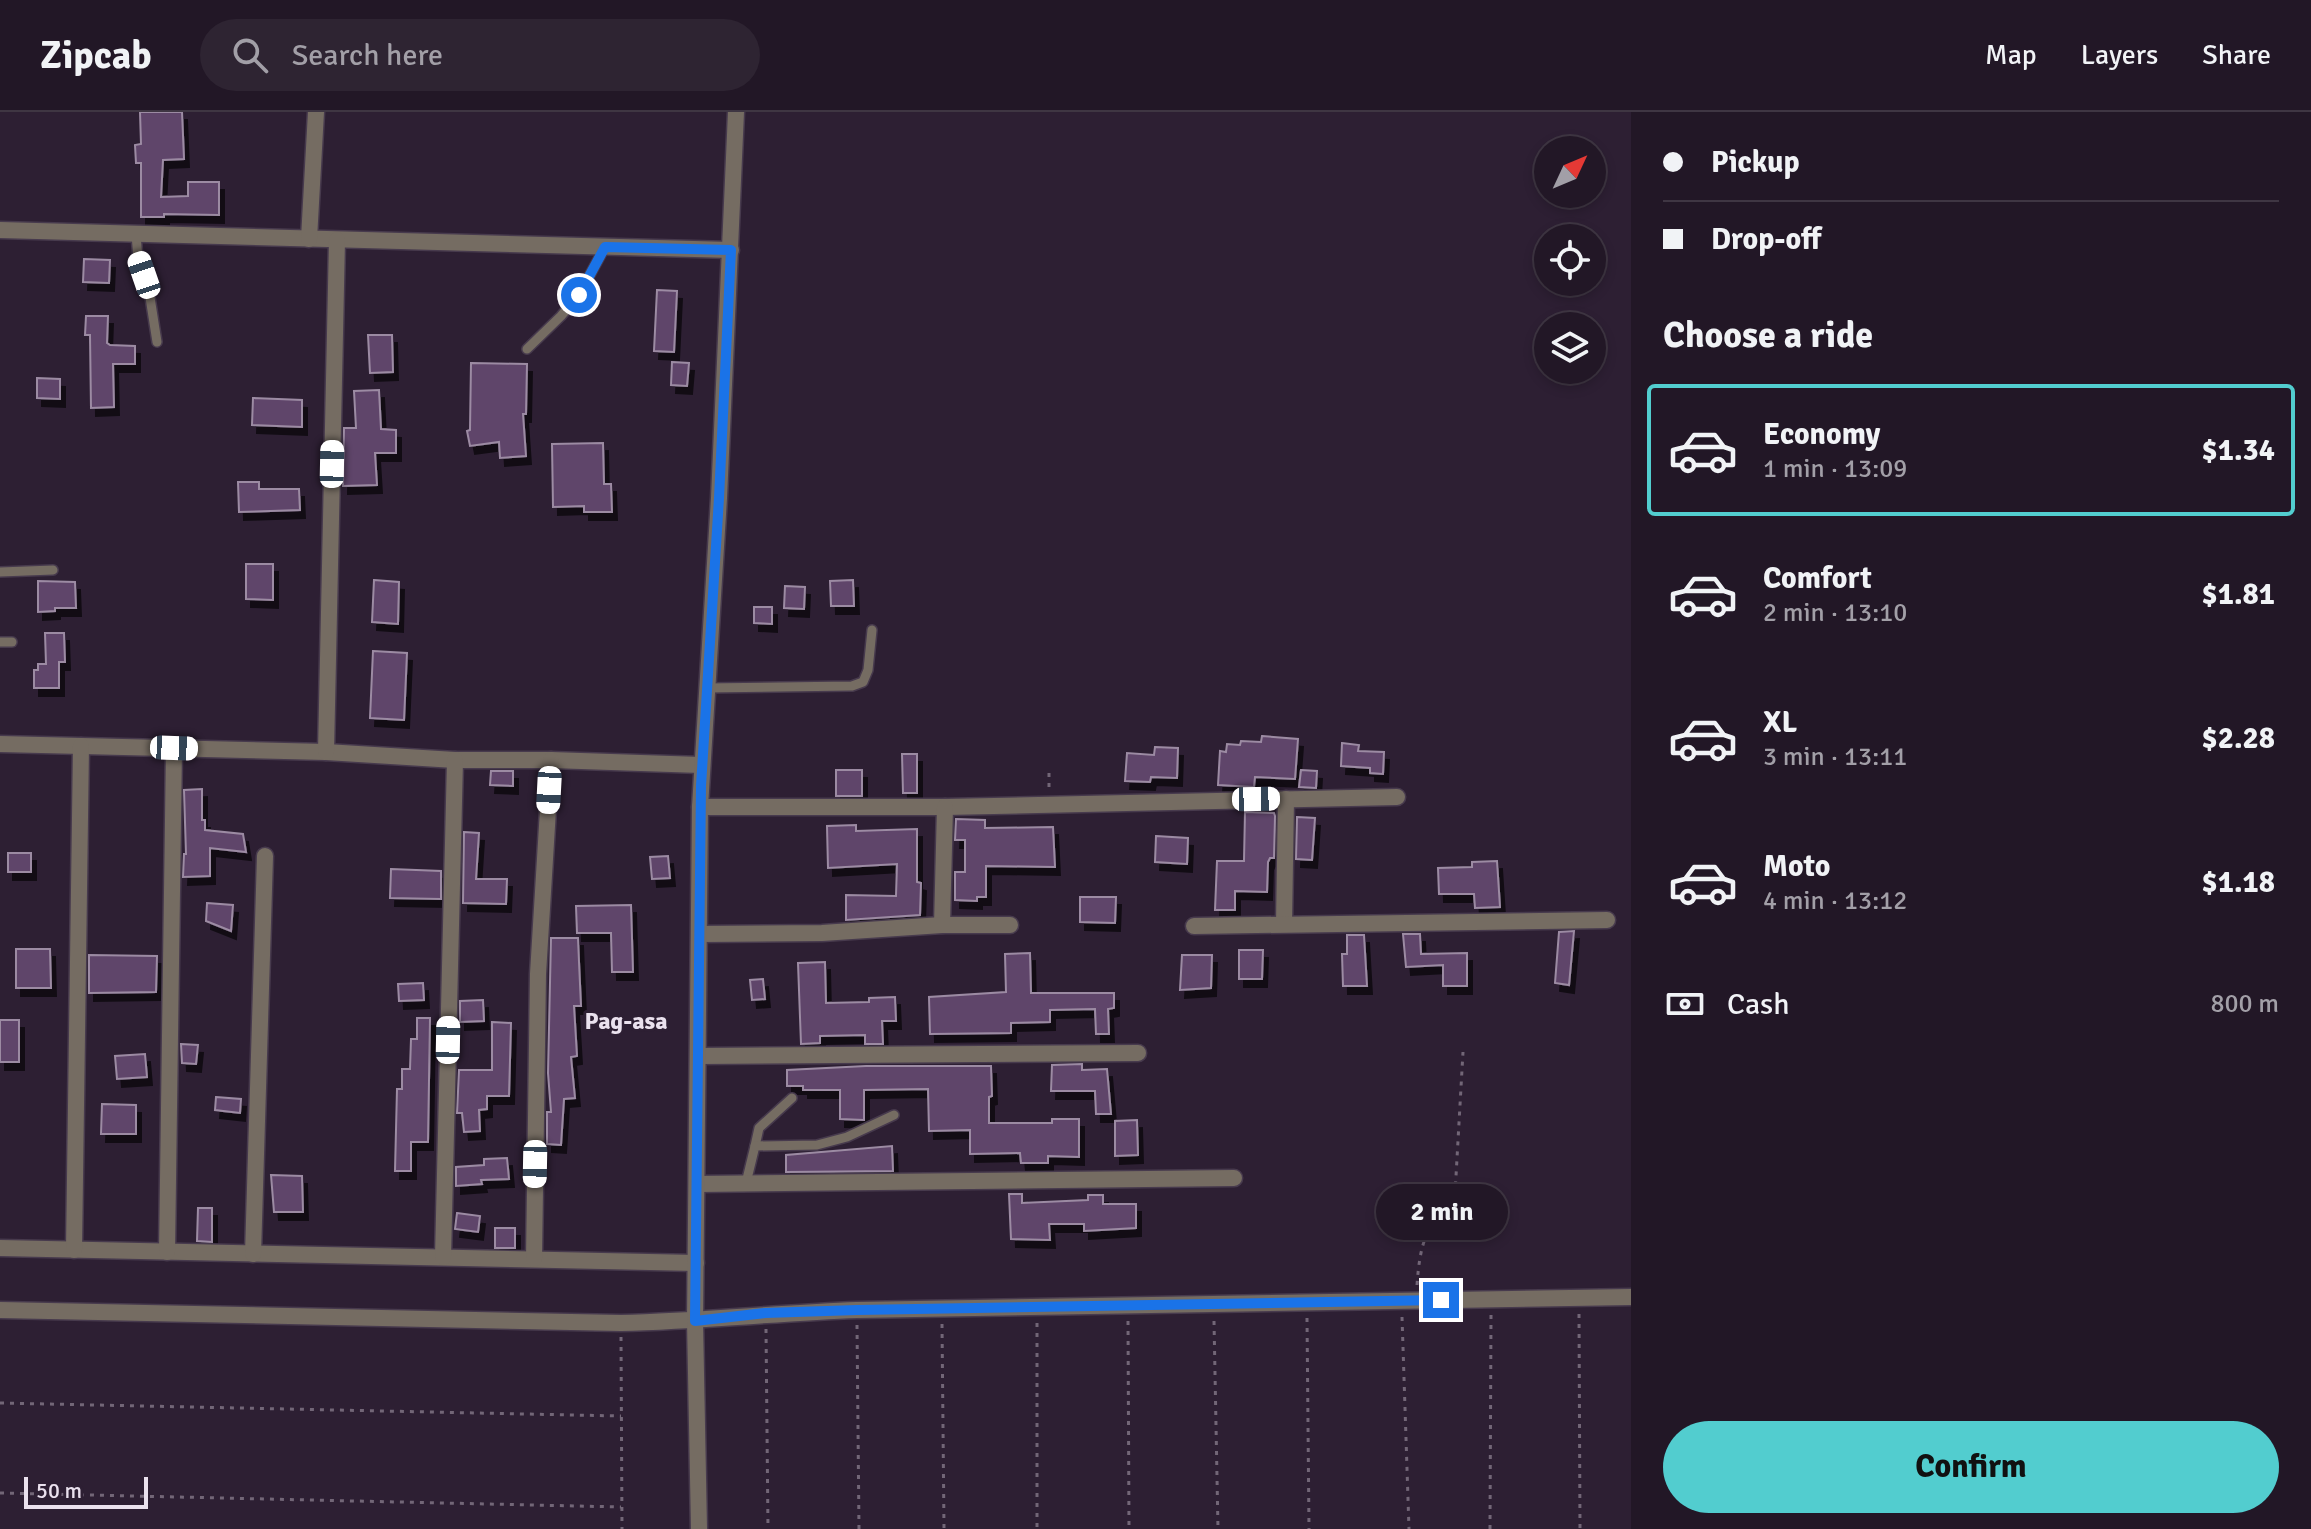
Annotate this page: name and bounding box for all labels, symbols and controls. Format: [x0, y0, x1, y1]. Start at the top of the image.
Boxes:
search box [200, 19, 760, 91]
text: Zipcab [40, 32, 152, 79]
icon: search [228, 33, 272, 77]
text: Search here [292, 37, 443, 74]
text: Map [1985, 38, 2037, 72]
text: Layers [2081, 38, 2158, 72]
text: Share [2202, 38, 2271, 72]
north arrow [1534, 136, 1606, 208]
map controls [1534, 136, 1606, 384]
text: Pickup [1711, 144, 1800, 181]
text: Drop-off [1711, 221, 1821, 258]
button: locate [1534, 224, 1606, 296]
car [125, 248, 163, 302]
route start [561, 277, 597, 313]
button: layers [1534, 312, 1606, 384]
text: Choose a ride [1663, 313, 1873, 358]
icon: car [1667, 414, 1739, 486]
text: Economy [1763, 416, 1880, 453]
text: $1.34 [2202, 432, 2275, 469]
car [320, 440, 344, 488]
text: 1 min · 13:09 [1763, 453, 1907, 485]
icon: car [1667, 558, 1739, 630]
text: Comfort [1763, 560, 1872, 597]
text: $1.81 [2202, 576, 2275, 613]
text: 2 min · 13:10 [1763, 597, 1907, 629]
icon: car [1667, 702, 1739, 774]
text: XL [1763, 704, 1797, 741]
text: $2.28 [2202, 720, 2275, 757]
car [150, 735, 198, 761]
text: 3 min · 13:11 [1763, 741, 1907, 773]
car [536, 765, 562, 815]
car [1232, 787, 1280, 811]
icon: car [1667, 846, 1739, 918]
text: Moto [1763, 848, 1830, 885]
text: $1.18 [2202, 864, 2275, 901]
text: 4 min · 13:12 [1763, 885, 1907, 917]
icon: cash [1663, 982, 1707, 1026]
text: Cash [1727, 986, 1790, 1023]
text: 800 m [2210, 988, 2279, 1020]
district label: Pag-asa [584, 1006, 668, 1036]
car [436, 1016, 460, 1064]
car [523, 1140, 547, 1188]
callout: 2 min [1375, 1184, 1507, 1240]
text: 2 min [1411, 1196, 1473, 1228]
route end [1423, 1282, 1459, 1318]
button: Confirm [1663, 1421, 2279, 1513]
scale bar [24, 1473, 148, 1509]
text: 50 m [36, 1477, 82, 1504]

